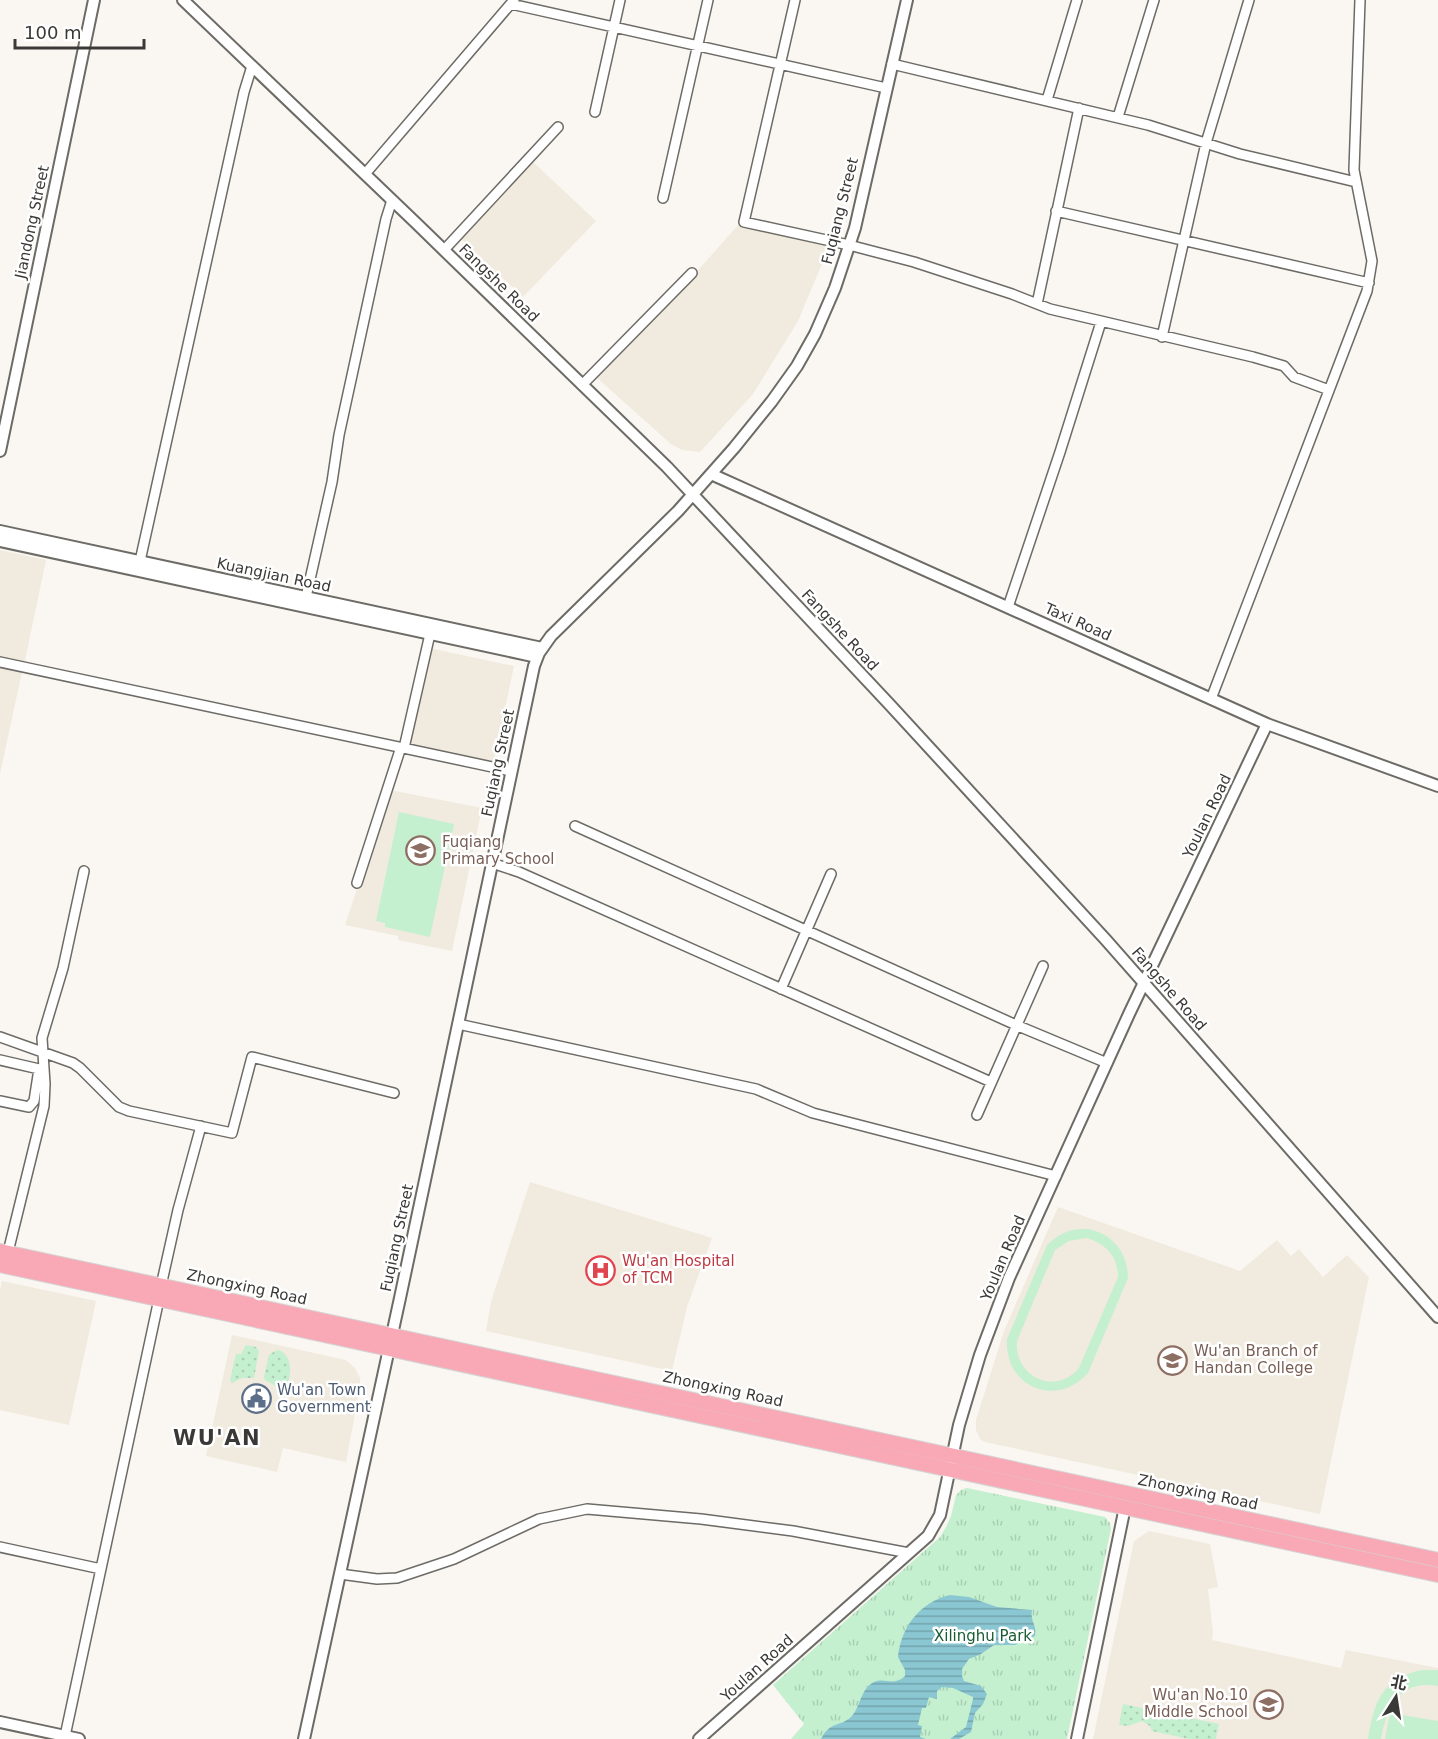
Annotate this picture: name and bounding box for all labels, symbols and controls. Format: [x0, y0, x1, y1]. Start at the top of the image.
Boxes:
scale bar [15, 12, 144, 50]
text: 100 m [24, 22, 82, 43]
street label: Fuqiang Street [818, 156, 862, 266]
street label: Jiandong Street [11, 164, 53, 281]
street label: Fangshe Road [455, 240, 543, 326]
street label: Kuangjian Road [215, 554, 333, 596]
street label: Fangshe Road [798, 586, 882, 674]
street label: Taxi Road [1041, 599, 1114, 645]
street label: Fuqiang Street [478, 707, 518, 818]
street label: Youlan Road [1178, 771, 1235, 862]
place label: Fuqiang Primary School [442, 833, 555, 868]
school or university icon: Fuqiang Primary School [405, 835, 437, 867]
street label: Fangshe Road [1128, 944, 1210, 1034]
street label: Fuqiang Street [377, 1182, 417, 1293]
street label: Youlan Road [977, 1213, 1029, 1304]
place label: Wu'an Hospital of TCM [622, 1252, 735, 1287]
hospital icon: Wu'an Hospital of TCM [585, 1254, 617, 1286]
street label: Zhongxing Road [185, 1265, 309, 1309]
place label: Wu'an Branch of Handan College [1194, 1342, 1318, 1377]
school or university icon: Wu'an Branch of Handan College [1157, 1344, 1189, 1376]
street label: Zhongxing Road [661, 1367, 785, 1411]
place label: Wu'an Town Government [277, 1381, 371, 1416]
public building icon: Wu'an Town Government [240, 1383, 272, 1415]
district label: WU'AN [173, 1426, 261, 1450]
street label: Zhongxing Road [1136, 1470, 1260, 1514]
park label: Xilinghu Park [934, 1627, 1032, 1645]
street label: Youlan Road [716, 1631, 797, 1706]
north arrow [1366, 1667, 1426, 1727]
text: 北 [1389, 1672, 1409, 1694]
place label: Wu'an No.10 Middle School [1144, 1686, 1248, 1721]
school or university icon: Wu'an No.10 Middle School [1253, 1688, 1285, 1720]

